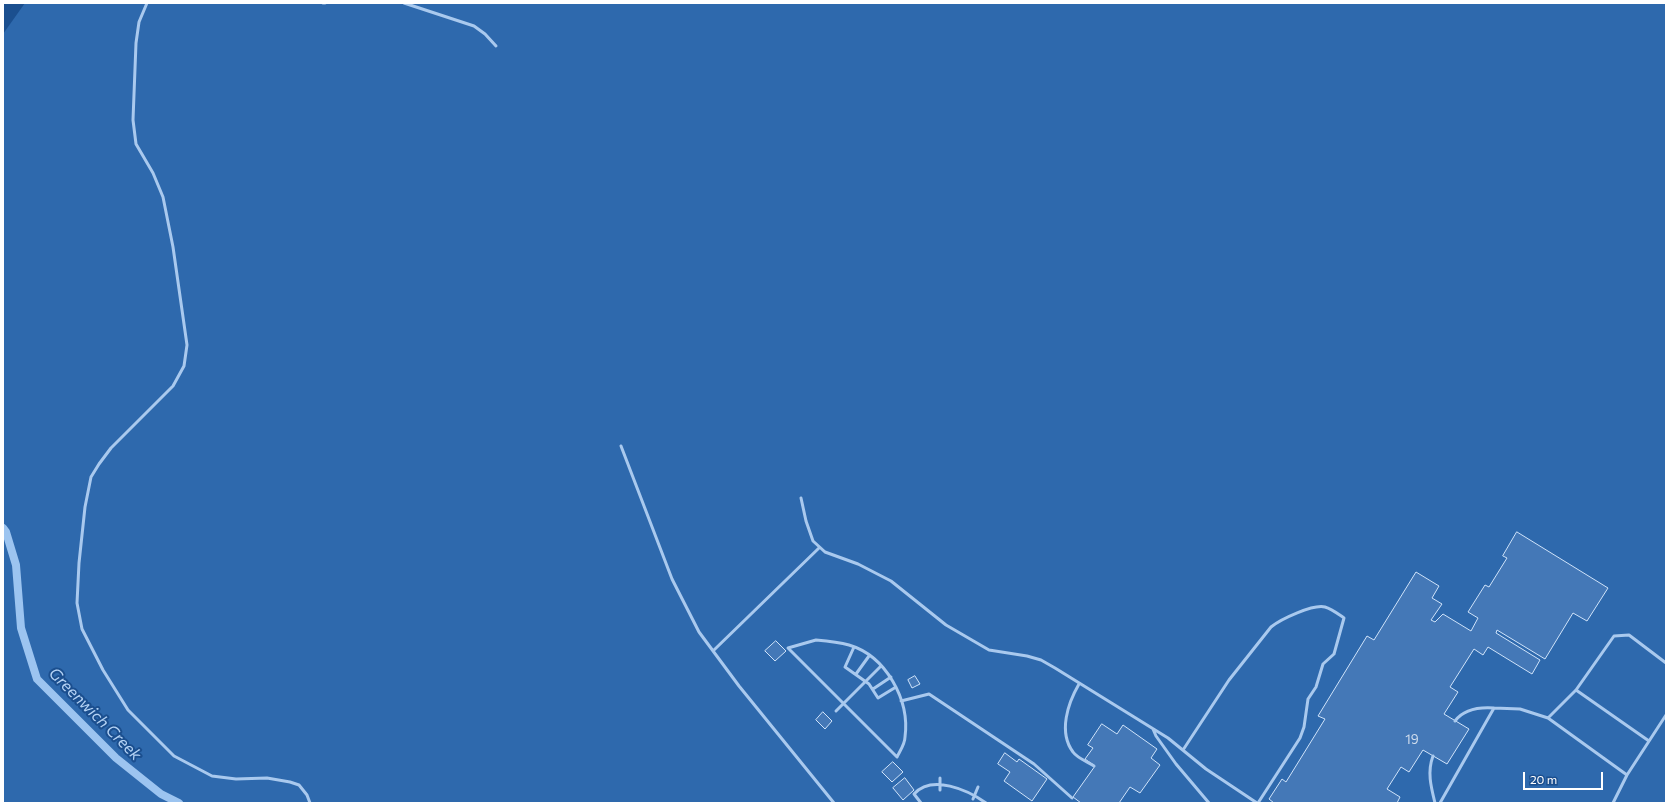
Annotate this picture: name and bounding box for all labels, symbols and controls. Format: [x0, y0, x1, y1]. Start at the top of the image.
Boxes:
water label: Greenwich Creek [45, 664, 145, 764]
house number: 19 [1405, 732, 1419, 748]
scale bar [1525, 764, 1605, 790]
text: 20 m [1530, 772, 1557, 786]

